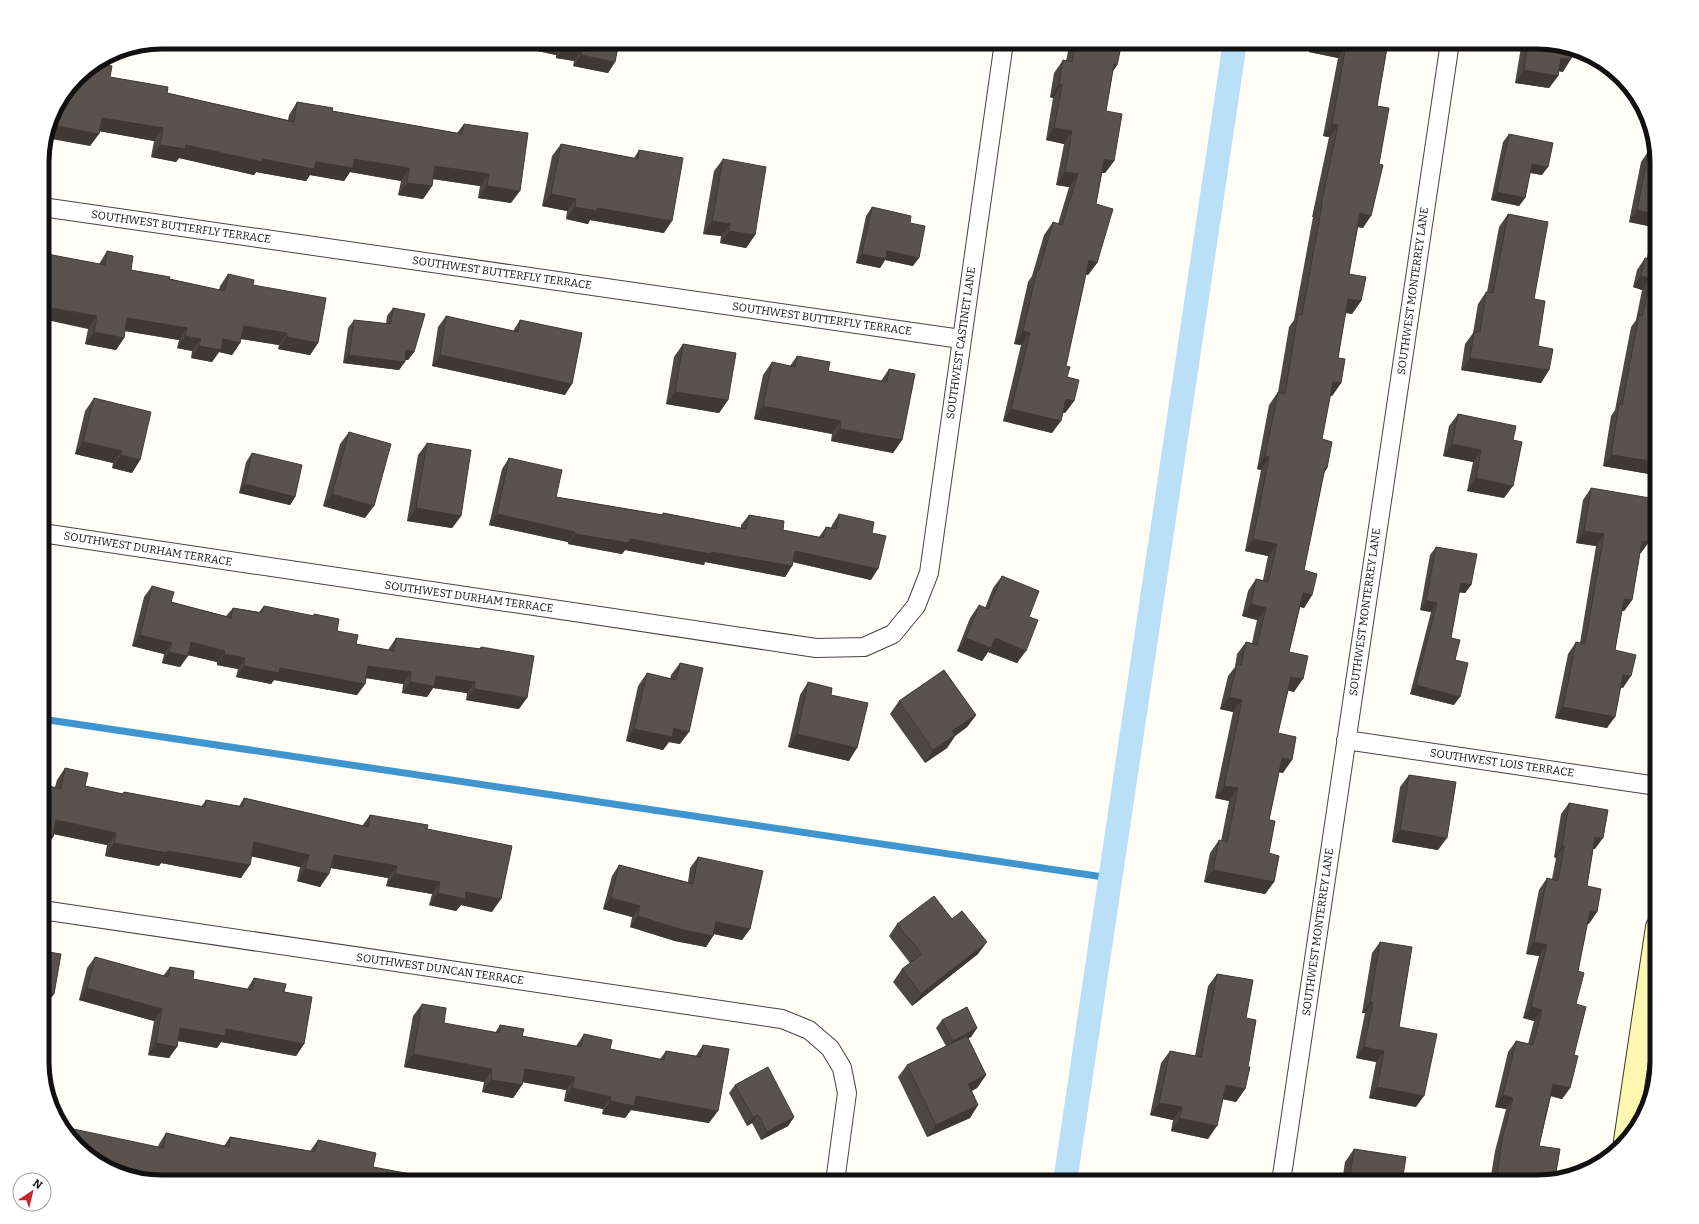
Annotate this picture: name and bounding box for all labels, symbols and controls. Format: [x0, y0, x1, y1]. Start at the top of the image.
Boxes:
street label: SOUTHWEST MONTERREY LANE [1395, 206, 1431, 376]
street label: SOUTHWEST BUTTERFLY TERRACE [90, 208, 272, 246]
street label: SOUTHWEST BUTTERFLY TERRACE [411, 254, 593, 292]
street label: SOUTHWEST CASTINET LANE [944, 266, 978, 420]
street label: SOUTHWEST BUTTERFLY TERRACE [731, 300, 913, 338]
street label: SOUTHWEST MONTERREY LANE [1347, 527, 1383, 697]
street label: SOUTHWEST DURHAM TERRACE [63, 529, 233, 569]
street label: SOUTHWEST DURHAM TERRACE [384, 579, 554, 615]
street label: SOUTHWEST LOIS TERRACE [1429, 746, 1575, 780]
street label: SOUTHWEST MONTERREY LANE [1300, 847, 1336, 1017]
street label: SOUTHWEST DUNCAN TERRACE [355, 951, 525, 987]
north arrow [12, 1172, 52, 1212]
text: N [30, 1176, 45, 1192]

